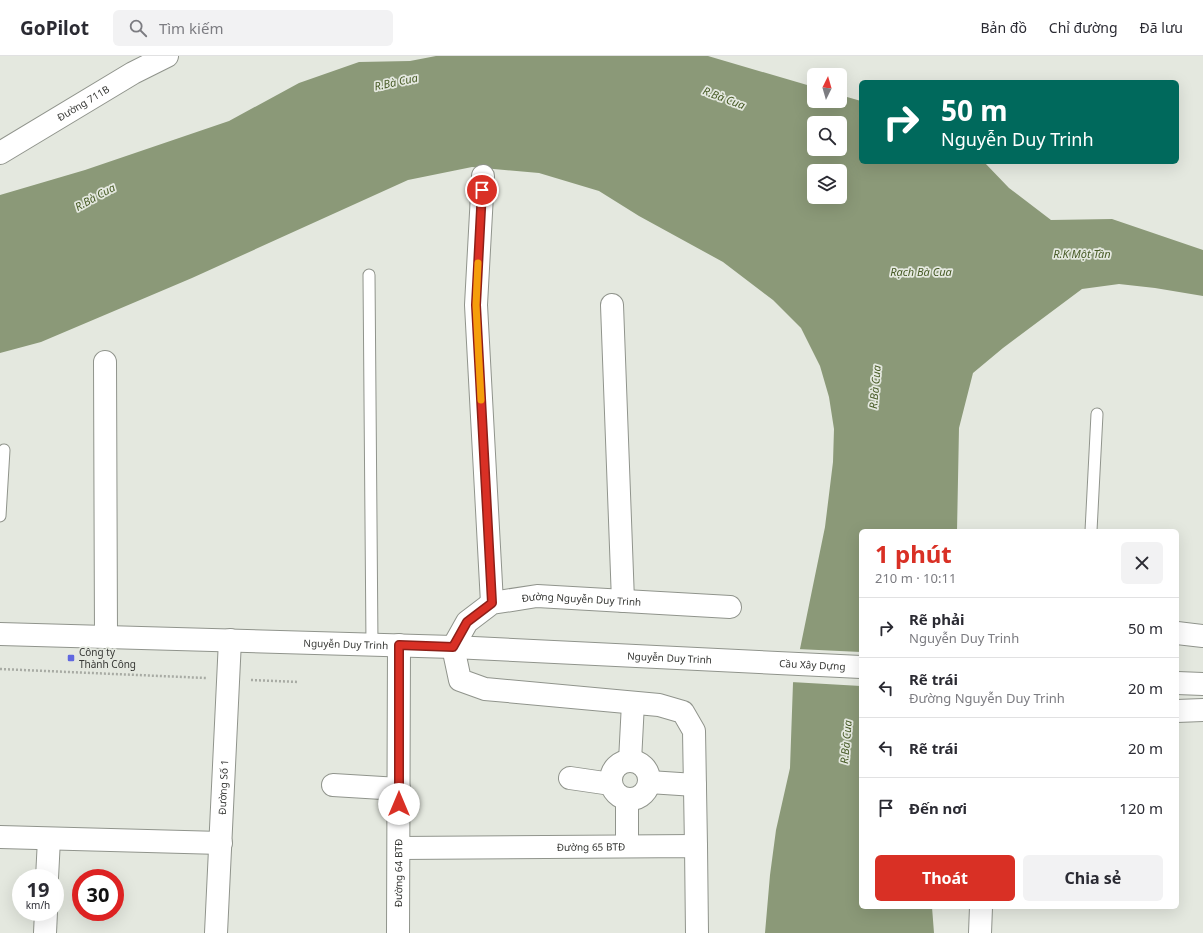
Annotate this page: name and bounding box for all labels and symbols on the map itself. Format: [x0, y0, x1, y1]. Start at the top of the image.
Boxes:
north arrow [807, 68, 847, 108]
water label: R.Bà Cua [373, 69, 420, 93]
street label: Đường 711B [54, 82, 112, 124]
water label: R.Bà Cua [701, 83, 748, 113]
pin [465, 173, 499, 207]
water label: R.Bà Cua [72, 179, 118, 214]
water label: R.K Một Tần [1053, 246, 1111, 261]
water label: Rạch Bà Cua [890, 264, 953, 279]
water label: R.Bà Cua [865, 364, 884, 409]
street label: Đường Nguyễn Duy Trinh [520, 589, 642, 609]
street label: Nguyễn Duy Trinh [303, 636, 388, 652]
place label: Công ty Thành Công [79, 645, 136, 671]
street label: Nguyễn Duy Trinh [627, 649, 712, 667]
marker: Công ty Thành Công [66, 653, 76, 663]
street label: Cầu Xây Dựng [779, 656, 846, 673]
water label: R.Bà Cua [836, 719, 855, 764]
street label: Đường Số 1 [215, 759, 231, 815]
position arrow [378, 783, 420, 825]
street label: Đường 64 BTĐ [391, 839, 405, 907]
street label: Đường 65 BTĐ [557, 839, 625, 854]
speed limit sign: 30 [72, 869, 124, 921]

